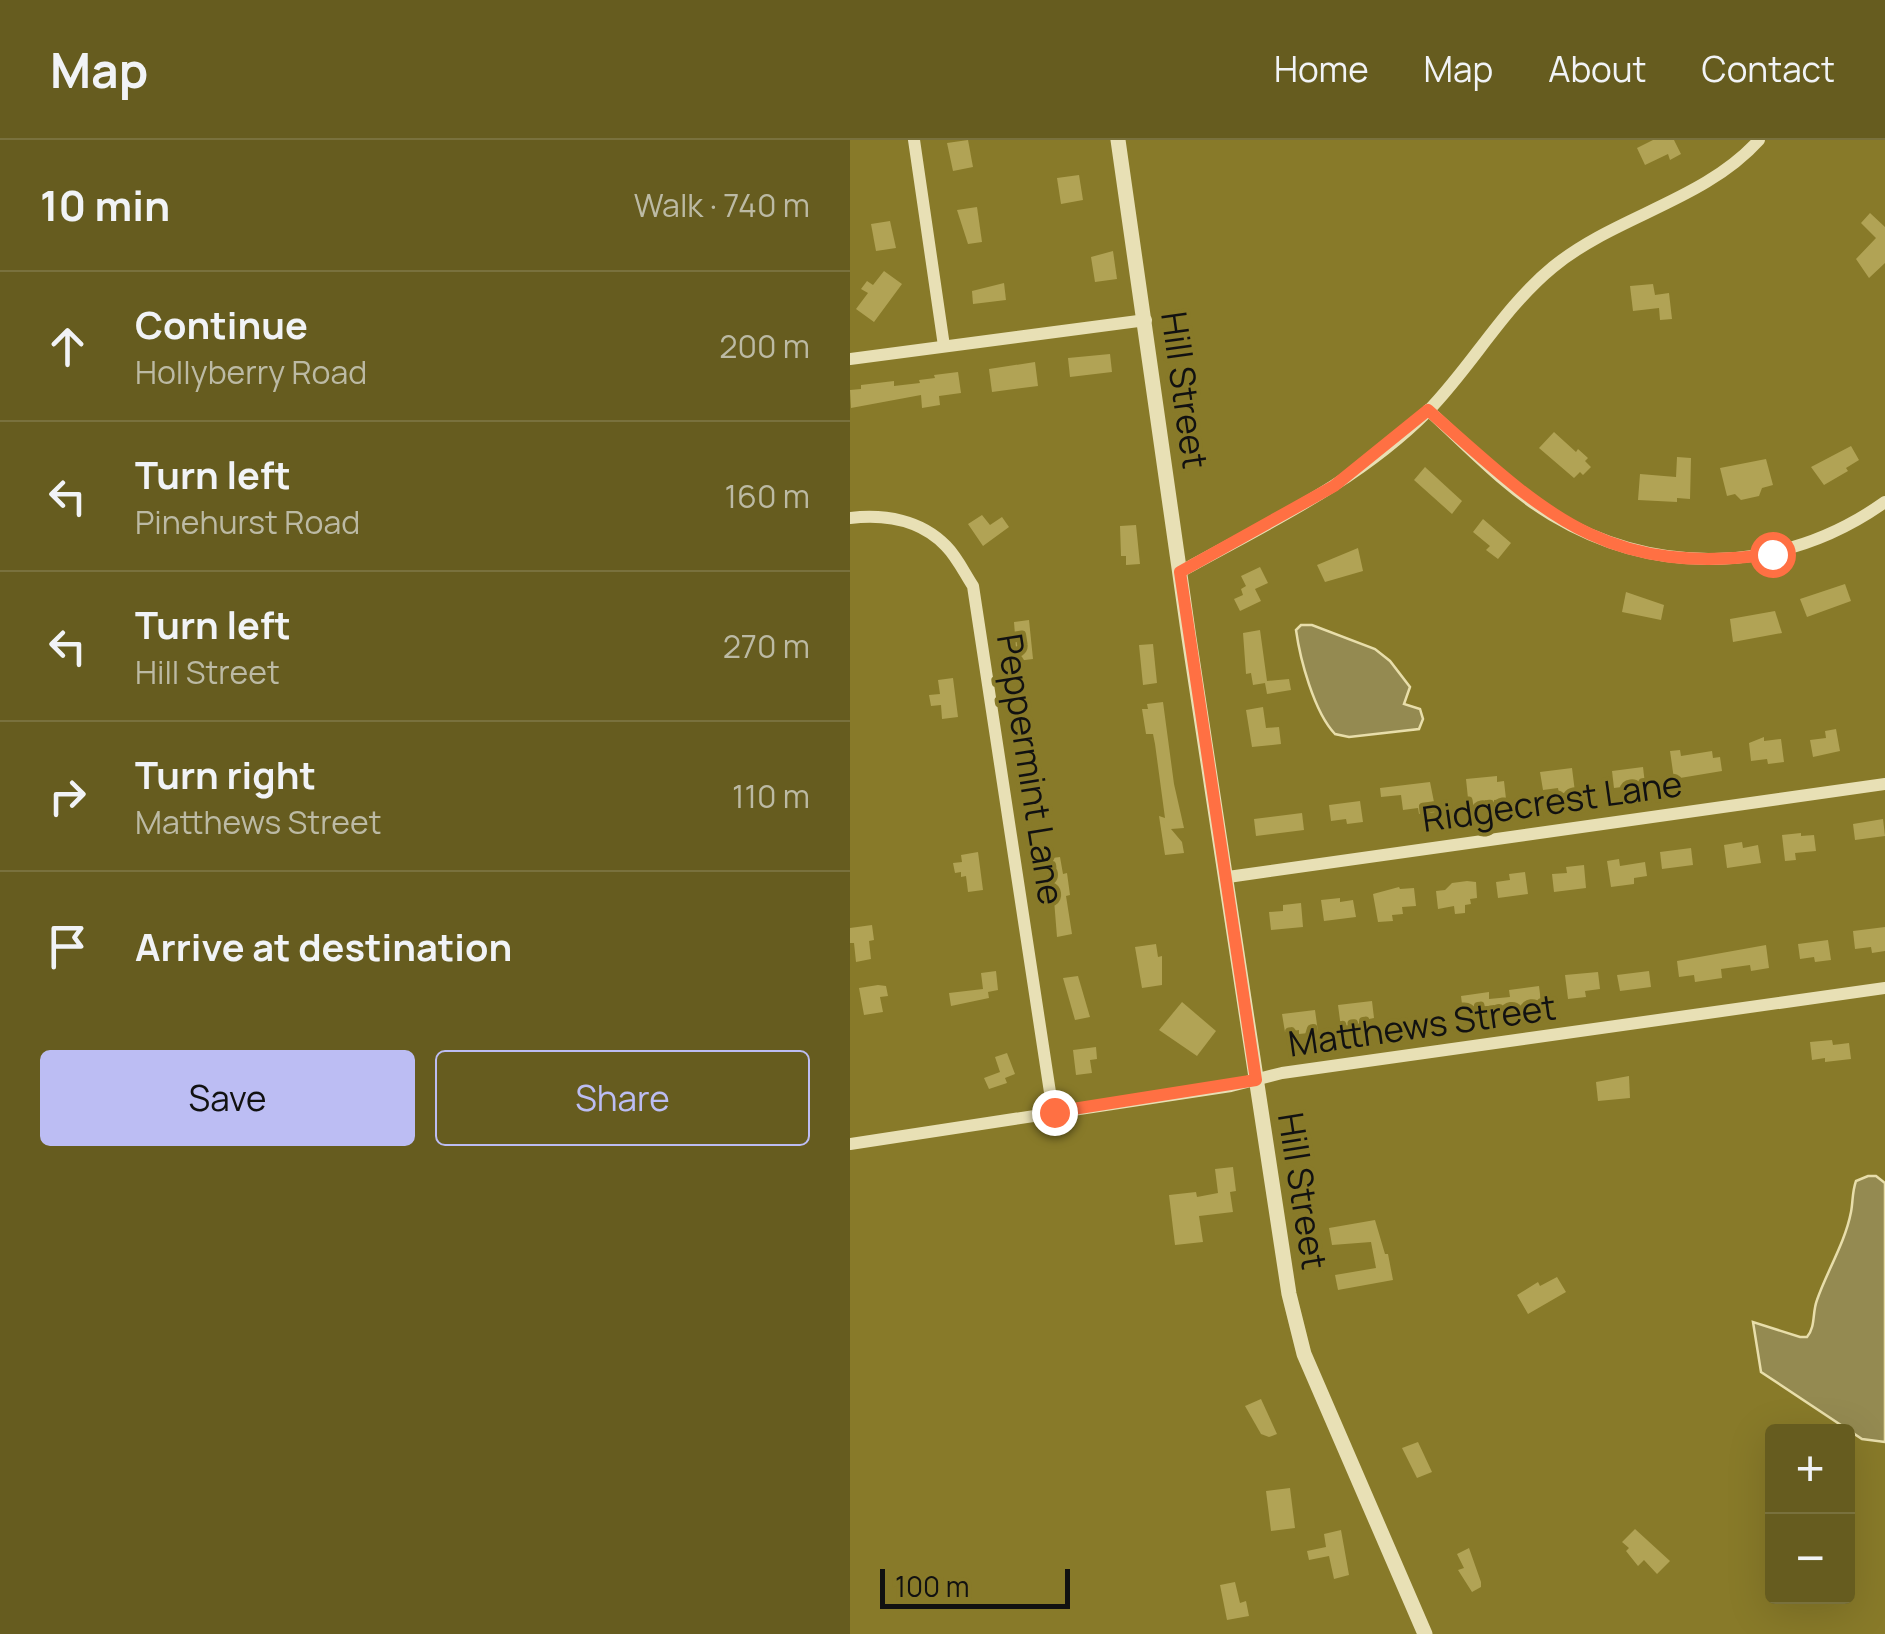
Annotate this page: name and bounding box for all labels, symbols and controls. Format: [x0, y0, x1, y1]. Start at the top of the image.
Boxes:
text: Map [50, 37, 148, 102]
text: Home [1274, 45, 1369, 93]
text: Map [1424, 45, 1493, 93]
text: About [1548, 45, 1647, 93]
text: Contact [1702, 45, 1835, 93]
text: 10 min [40, 176, 170, 234]
text: Walk · 740 m [634, 183, 810, 227]
text: Continue [135, 298, 308, 350]
street label: Hill Street [1150, 308, 1220, 472]
icon: ahead [40, 319, 95, 374]
text: 200 m [719, 324, 810, 368]
text: Hollyberry Road [135, 350, 367, 394]
text: Turn left [135, 448, 291, 500]
icon: left [40, 469, 95, 524]
text: 160 m [725, 474, 810, 518]
text: Pinehurst Road [135, 500, 360, 544]
route start [1750, 532, 1796, 578]
text: Turn left [135, 598, 291, 650]
icon: left [40, 619, 95, 674]
text: 270 m [723, 624, 810, 668]
street label: Peppermint Lane [986, 630, 1076, 908]
text: Hill Street [135, 650, 280, 694]
text: Turn right [135, 748, 316, 800]
street label: Ridgecrest Lane [1419, 759, 1685, 843]
icon: right [40, 769, 95, 824]
text: 110 m [732, 774, 810, 818]
text: Matthews Street [135, 800, 382, 844]
icon: arrive [40, 919, 95, 974]
text: Arrive at destination [135, 920, 512, 972]
street label: Matthews Street [1285, 982, 1559, 1068]
button: Save [40, 1050, 415, 1146]
button: Share [435, 1050, 810, 1146]
route end [1032, 1090, 1078, 1136]
street label: Hill Street [1267, 1109, 1339, 1273]
map controls [1765, 1424, 1855, 1604]
button: + [1765, 1424, 1855, 1514]
button: − [1765, 1514, 1855, 1604]
scale bar [880, 1564, 1070, 1608]
text: 100 m [895, 1567, 969, 1605]

